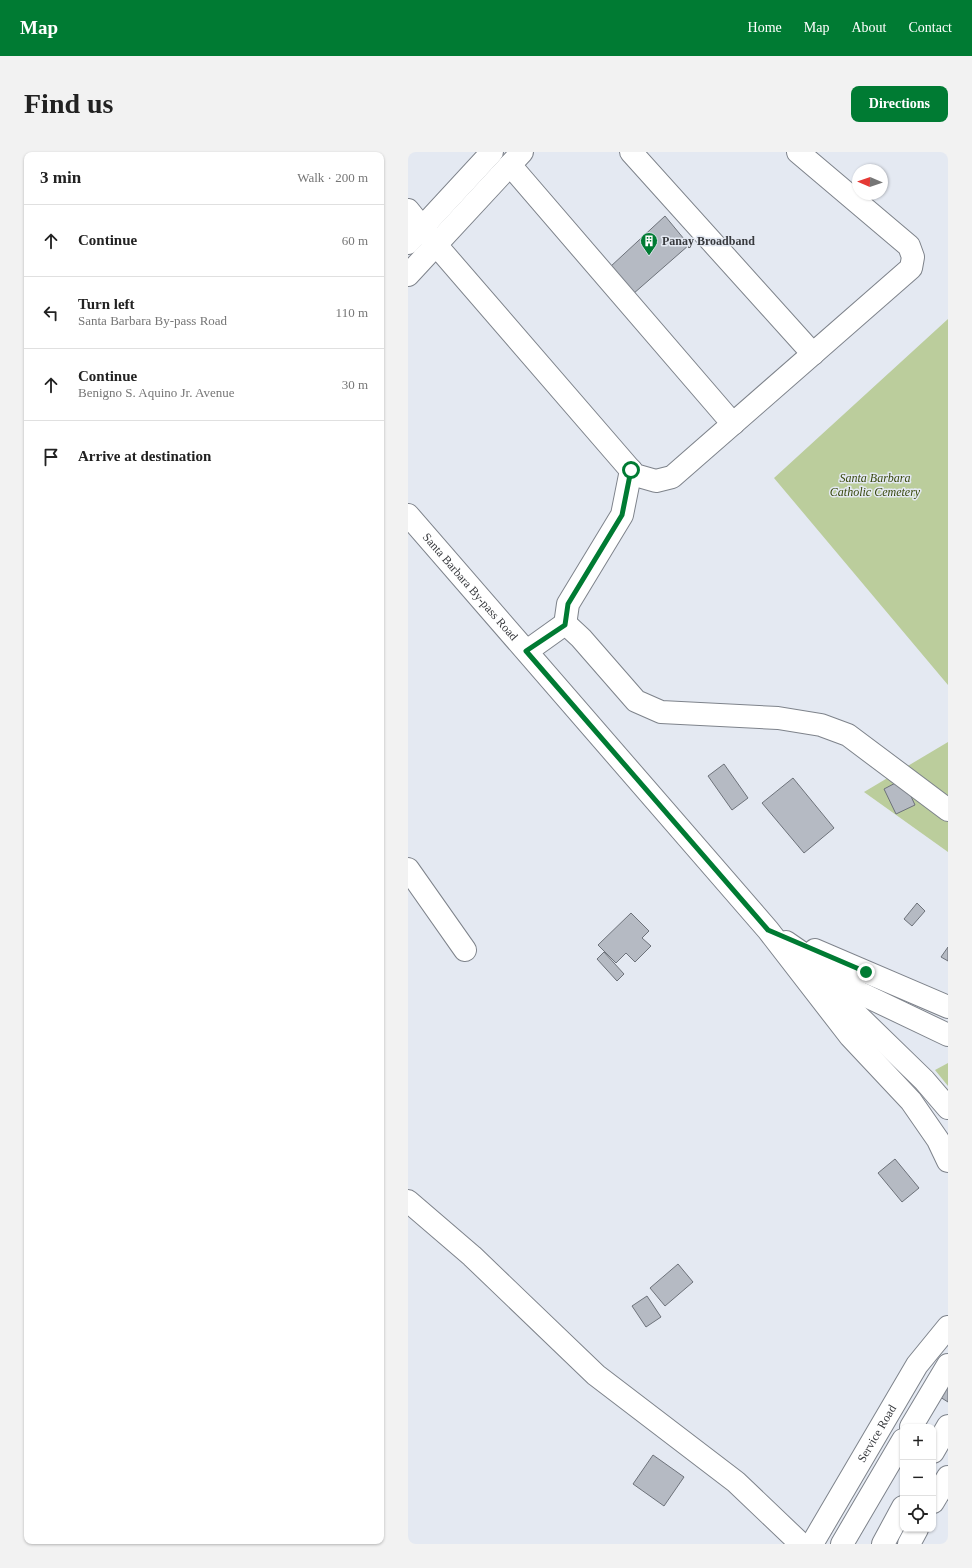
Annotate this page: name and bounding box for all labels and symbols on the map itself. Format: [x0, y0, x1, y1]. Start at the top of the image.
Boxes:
north arrow [852, 164, 888, 200]
building icon: Panay Broadband [639, 231, 659, 256]
place label: Panay Broadband [662, 234, 755, 248]
route start [622, 461, 640, 479]
park label: Santa Barbara Catholic Cemetery [830, 471, 921, 499]
street label: Santa Barbara By-pass Road [420, 530, 521, 643]
route end [857, 963, 875, 981]
street label: Service Road [854, 1402, 899, 1465]

